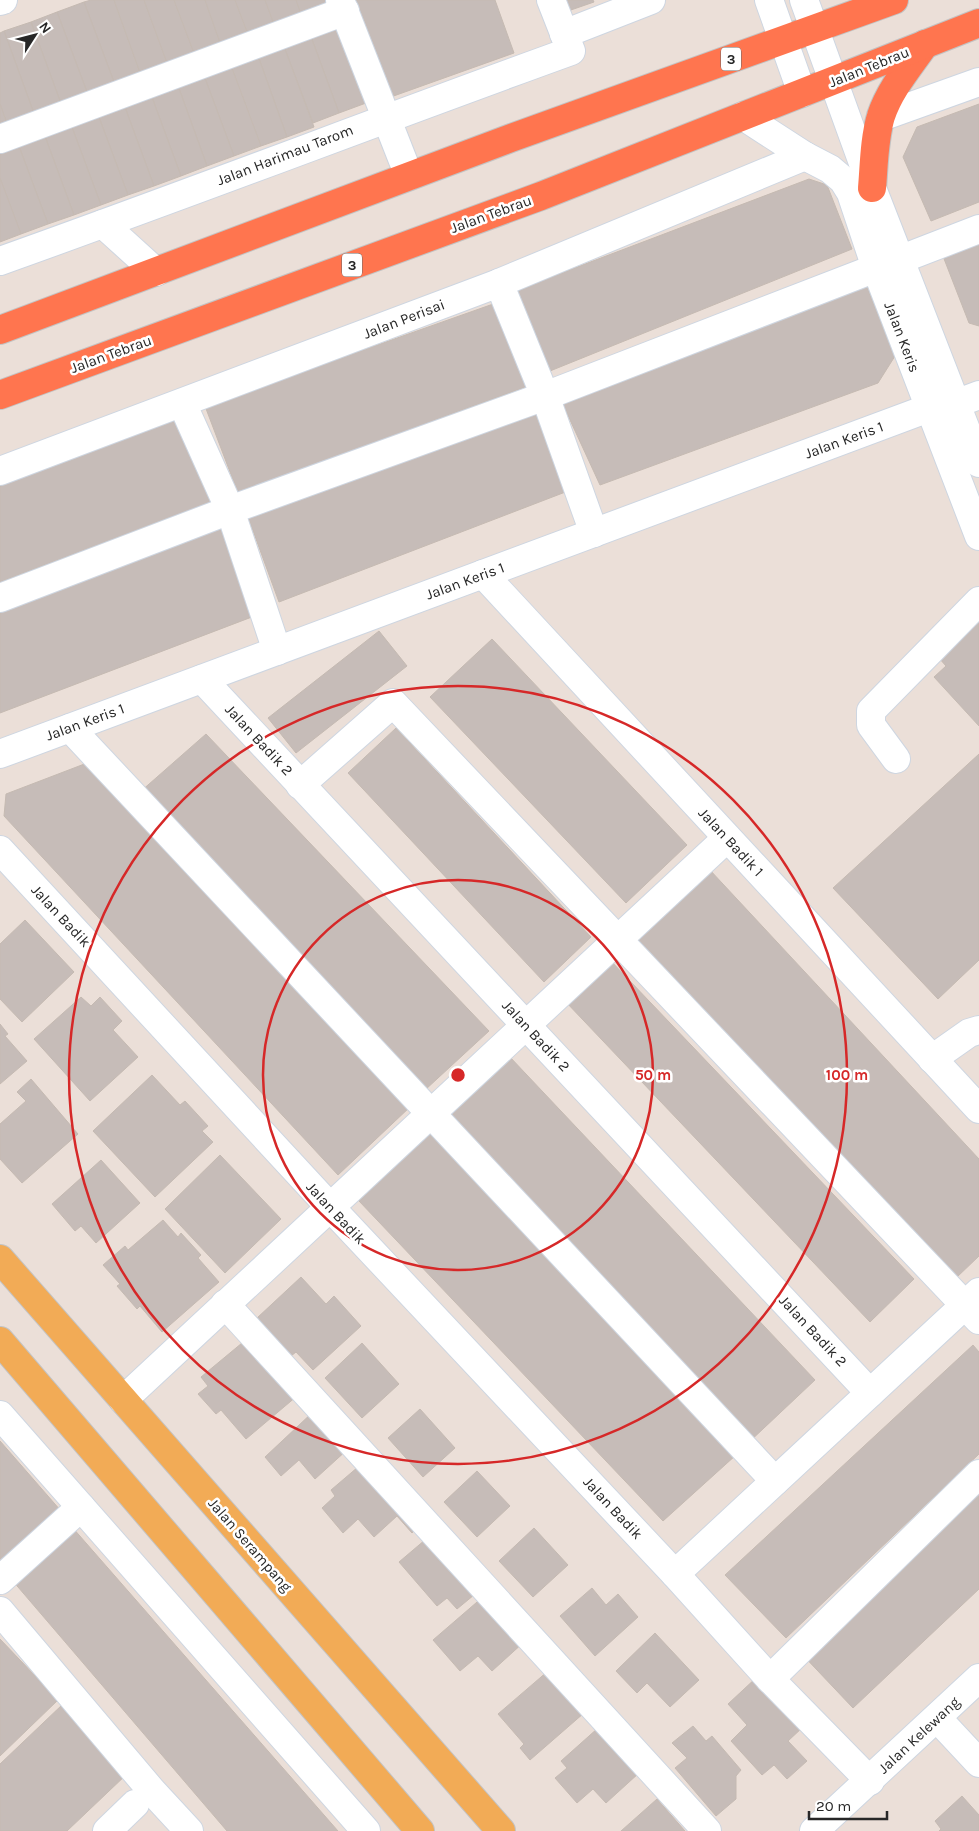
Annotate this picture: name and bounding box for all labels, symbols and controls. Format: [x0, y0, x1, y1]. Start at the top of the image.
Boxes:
north arrow [10, 10, 60, 60]
text: N [35, 19, 55, 37]
street label: Jalan Tebrau [826, 43, 912, 91]
road number: 3 [721, 48, 741, 70]
street label: Jalan Harimau Tarom [214, 121, 356, 189]
street label: Jalan Tebrau [448, 191, 534, 237]
road number: 3 [342, 254, 362, 276]
street label: Jalan Perisai [361, 295, 447, 343]
street label: Jalan Keris [880, 299, 924, 375]
street label: Jalan Tebrau [68, 331, 154, 377]
street label: Jalan Keris 1 [802, 417, 886, 463]
street label: Jalan Keris 1 [423, 558, 507, 604]
street label: Jalan Keris 1 [43, 699, 127, 745]
street label: Jalan Badik 2 [221, 701, 297, 779]
street label: Jalan Badik 1 [695, 804, 767, 880]
street label: Jalan Badik [28, 881, 94, 951]
street label: Jalan Badik 2 [498, 997, 574, 1075]
centre of rings [449, 1066, 467, 1084]
text: 50 m [635, 1066, 671, 1084]
text: 100 m [826, 1066, 868, 1084]
street label: Jalan Badik [303, 1178, 369, 1248]
street label: Jalan Badik 2 [775, 1292, 851, 1370]
street label: Jalan Badik [580, 1473, 646, 1543]
street label: Jalan Serampang [204, 1494, 296, 1596]
street label: Jalan Kelewang [875, 1692, 964, 1777]
scale bar [809, 1788, 886, 1820]
text: 20 m [816, 1797, 851, 1815]

